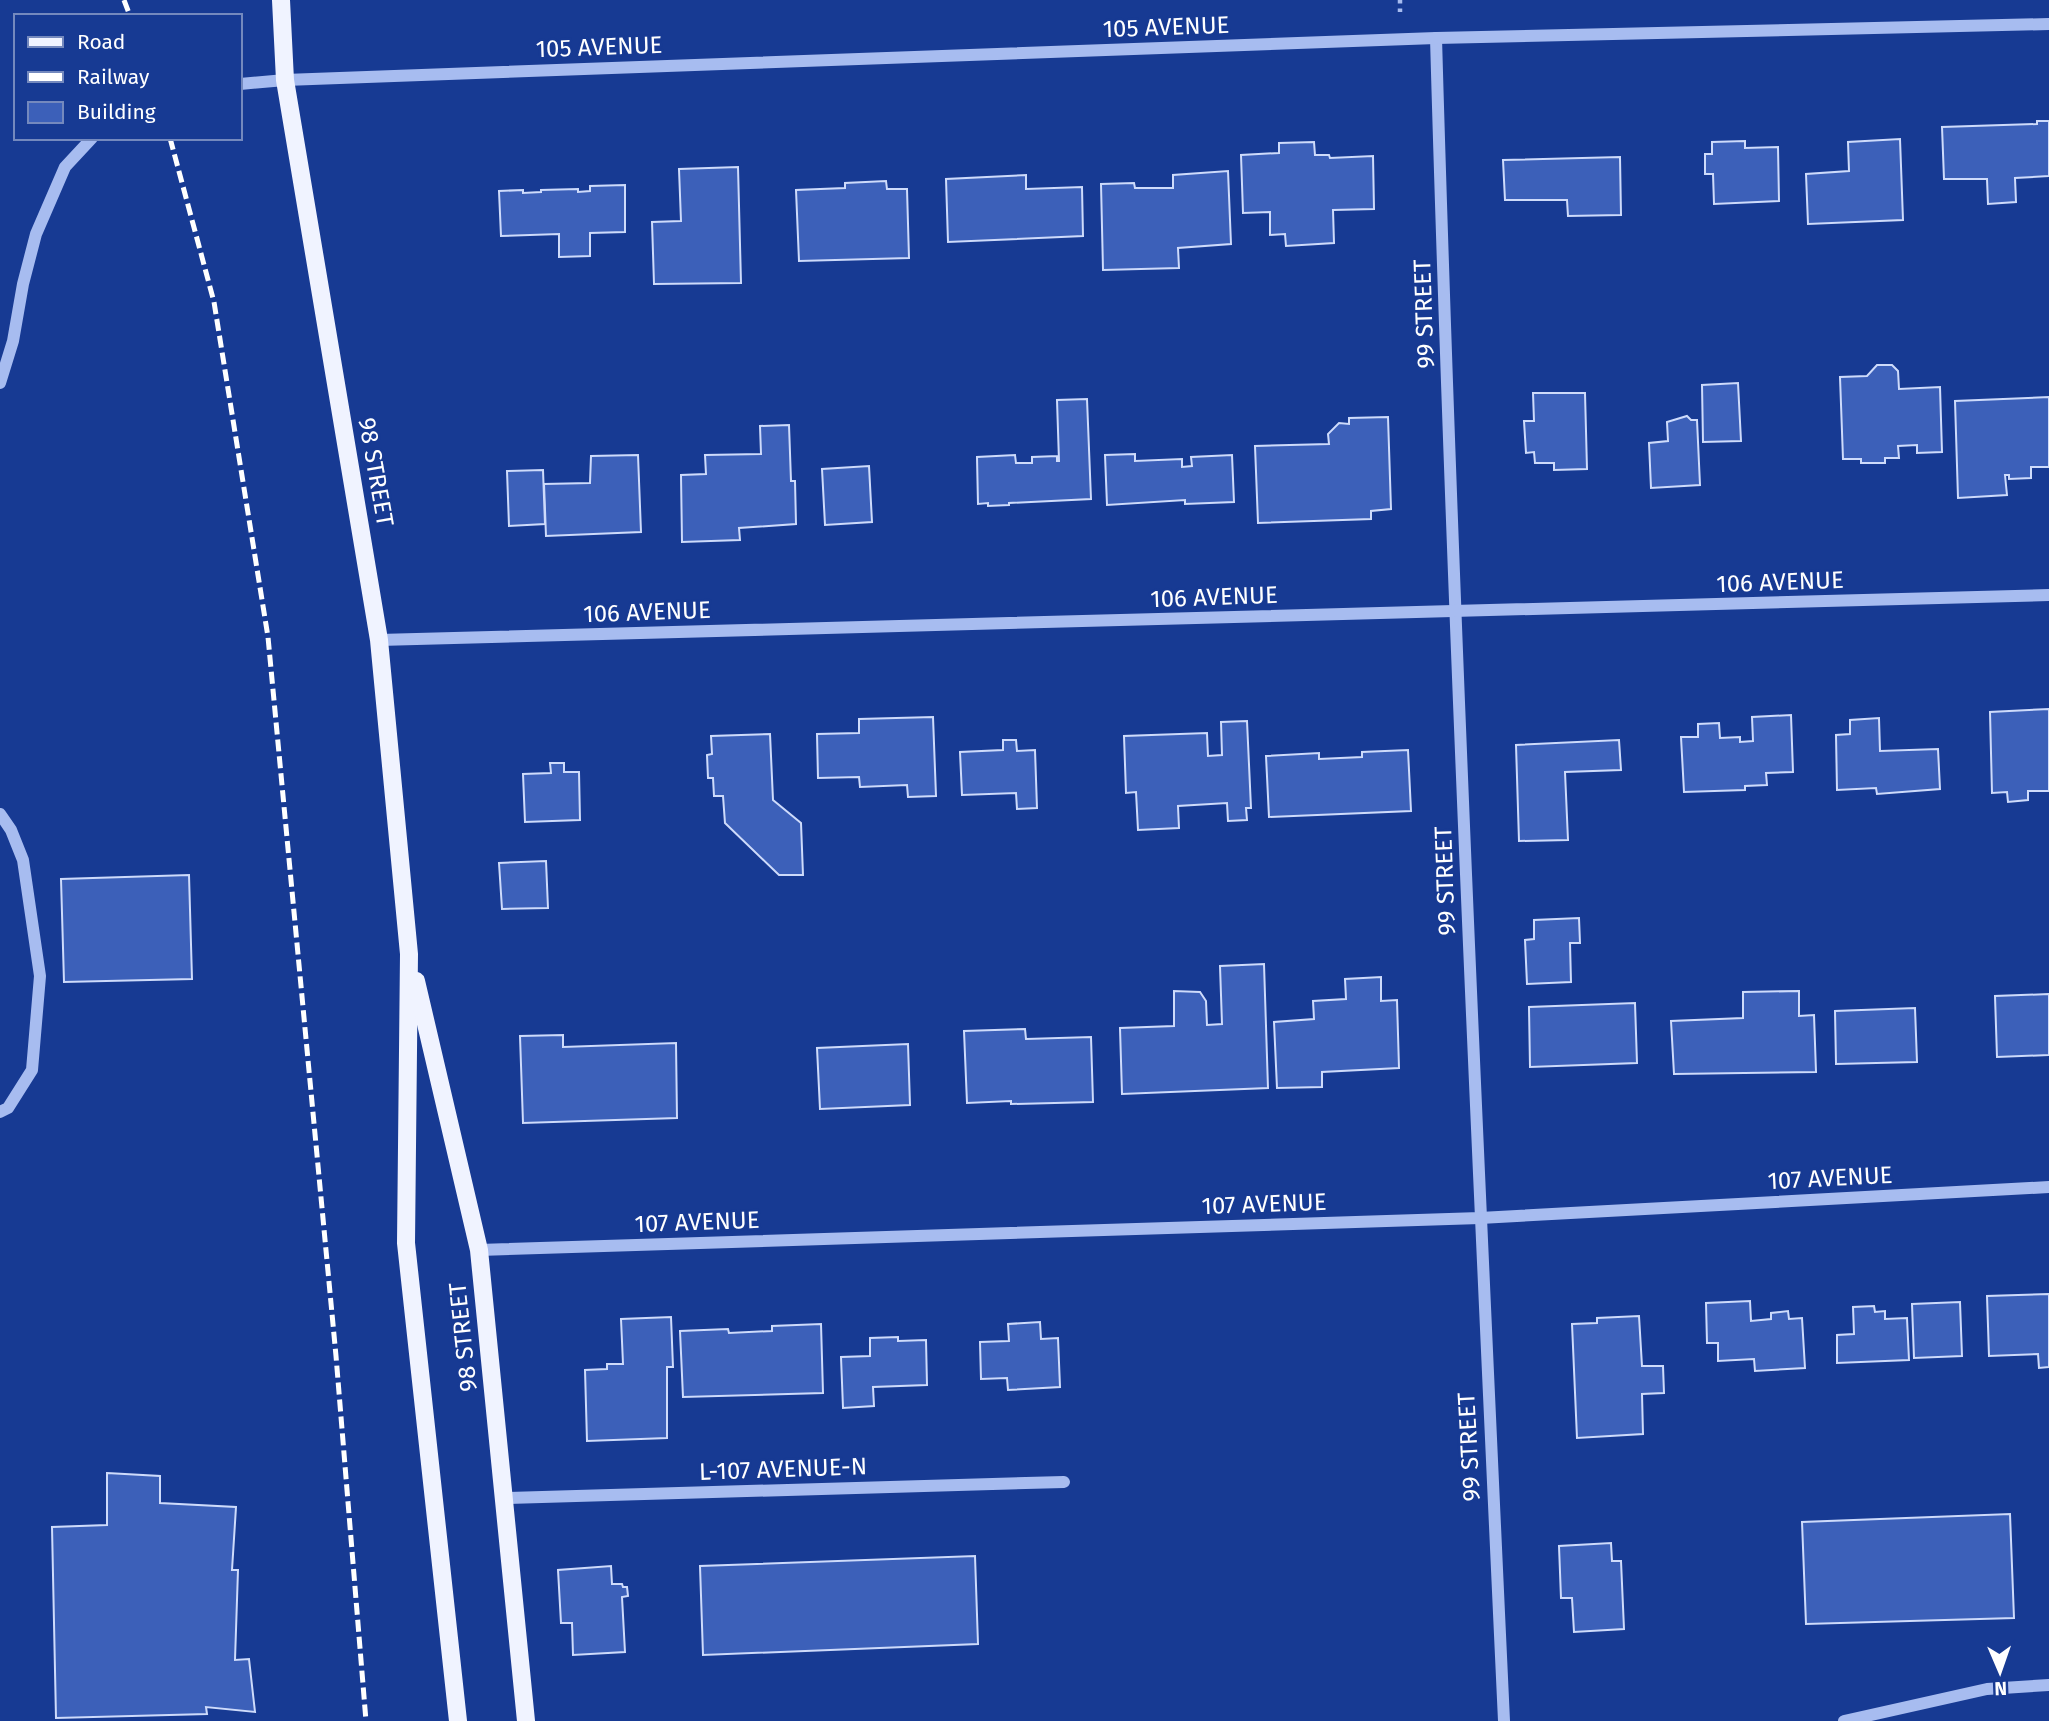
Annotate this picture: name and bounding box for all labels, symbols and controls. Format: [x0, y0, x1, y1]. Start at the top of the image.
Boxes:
street label: 105 AVENUE [1102, 11, 1230, 43]
legend [14, 14, 242, 140]
text: Road [77, 29, 125, 55]
street label: 105 AVENUE [535, 31, 663, 63]
text: Railway [77, 64, 150, 90]
text: Building [77, 99, 156, 125]
street label: 99 STREET [1408, 258, 1440, 369]
street label: 98 STREET [353, 416, 399, 529]
street label: 106 AVENUE [1716, 566, 1844, 598]
street label: 106 AVENUE [1150, 581, 1278, 613]
street label: 106 AVENUE [583, 596, 711, 628]
street label: 99 STREET [1429, 825, 1461, 936]
street label: 107 AVENUE [1767, 1161, 1893, 1195]
street label: 107 AVENUE [1201, 1188, 1327, 1220]
street label: 107 AVENUE [634, 1206, 760, 1238]
street label: 98 STREET [443, 1280, 483, 1393]
street label: 99 STREET [1452, 1391, 1486, 1502]
street label: L-107 AVENUE-N [698, 1452, 868, 1486]
north arrow [1965, 1637, 2035, 1707]
text: N [1994, 1677, 2007, 1700]

